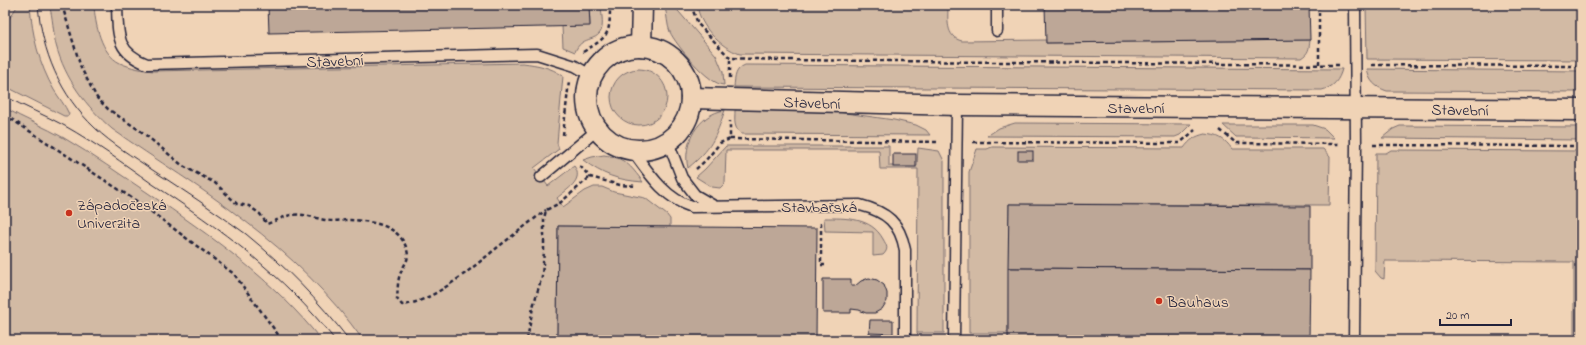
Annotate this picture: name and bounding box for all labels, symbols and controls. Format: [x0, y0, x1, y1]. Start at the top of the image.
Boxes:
street label: Stavební [306, 49, 364, 75]
street label: Stavební [783, 91, 841, 117]
street label: Stavební [1107, 97, 1165, 121]
street label: Stavební [1431, 99, 1489, 124]
place label: Západočeská Univerzita [77, 194, 166, 236]
street label: Stavbařská [781, 196, 857, 220]
marker: Západočeská Univerzita [64, 208, 74, 218]
place label: Bauhaus [1166, 291, 1229, 315]
marker: Bauhaus [1154, 296, 1164, 306]
scale bar [1440, 301, 1511, 327]
text: 20 m [1446, 307, 1469, 325]

